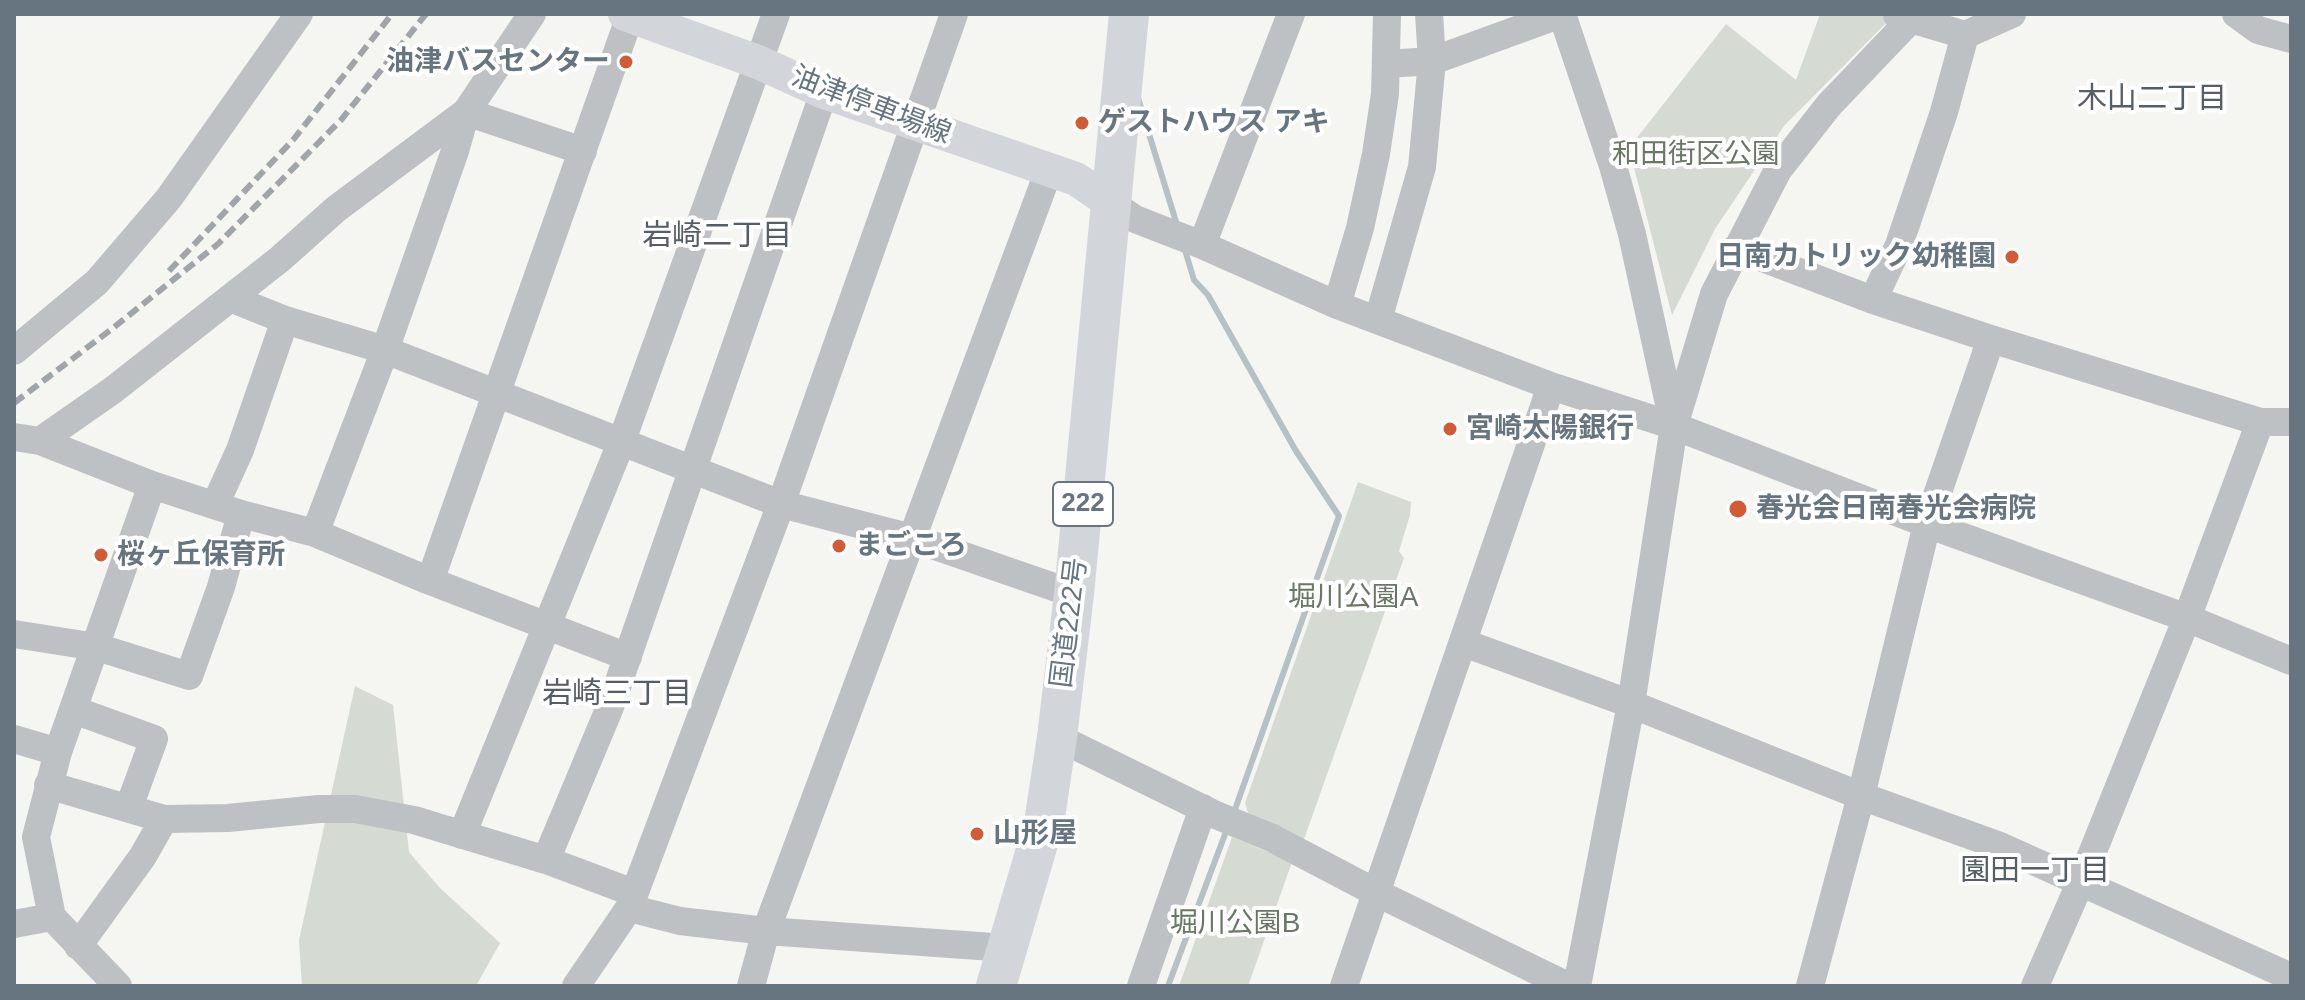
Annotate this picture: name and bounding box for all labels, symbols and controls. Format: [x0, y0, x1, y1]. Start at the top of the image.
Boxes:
place label: 油津バスセンター [386, 45, 610, 79]
marker: 油津バスセンター [617, 53, 635, 71]
street label: 油津停車場線 [787, 60, 955, 152]
district label: 木山二丁目 [2077, 82, 2227, 118]
place label: ゲストハウス アキ [1098, 106, 1330, 140]
marker: ゲストハウス アキ [1073, 114, 1091, 132]
park label: 和田街区公園 [1612, 138, 1780, 172]
district label: 岩崎二丁目 [642, 219, 792, 255]
place label: 日南カトリック幼稚園 [1716, 240, 1996, 274]
marker: 日南カトリック幼稚園 [2003, 248, 2021, 266]
place label: 宮崎太陽銀行 [1466, 412, 1634, 446]
marker: 宮崎太陽銀行 [1441, 420, 1459, 438]
road number: 222 [1053, 482, 1113, 526]
place label: 春光会日南春光会病院 [1756, 492, 2036, 526]
marker: 春光会日南春光会病院 [1727, 498, 1749, 520]
place label: まごころ [855, 529, 967, 563]
marker: まごころ [830, 537, 848, 555]
place label: 桜ヶ丘保育所 [117, 538, 285, 572]
marker: 桜ヶ丘保育所 [92, 546, 110, 564]
street label: 国道222号 [1045, 556, 1095, 690]
park label: 堀川公園A [1288, 581, 1418, 615]
district label: 岩崎三丁目 [542, 677, 692, 713]
place label: 山形屋 [993, 817, 1077, 851]
marker: 山形屋 [968, 825, 986, 843]
district label: 園田一丁目 [1960, 854, 2110, 890]
park label: 堀川公園B [1170, 907, 1300, 941]

